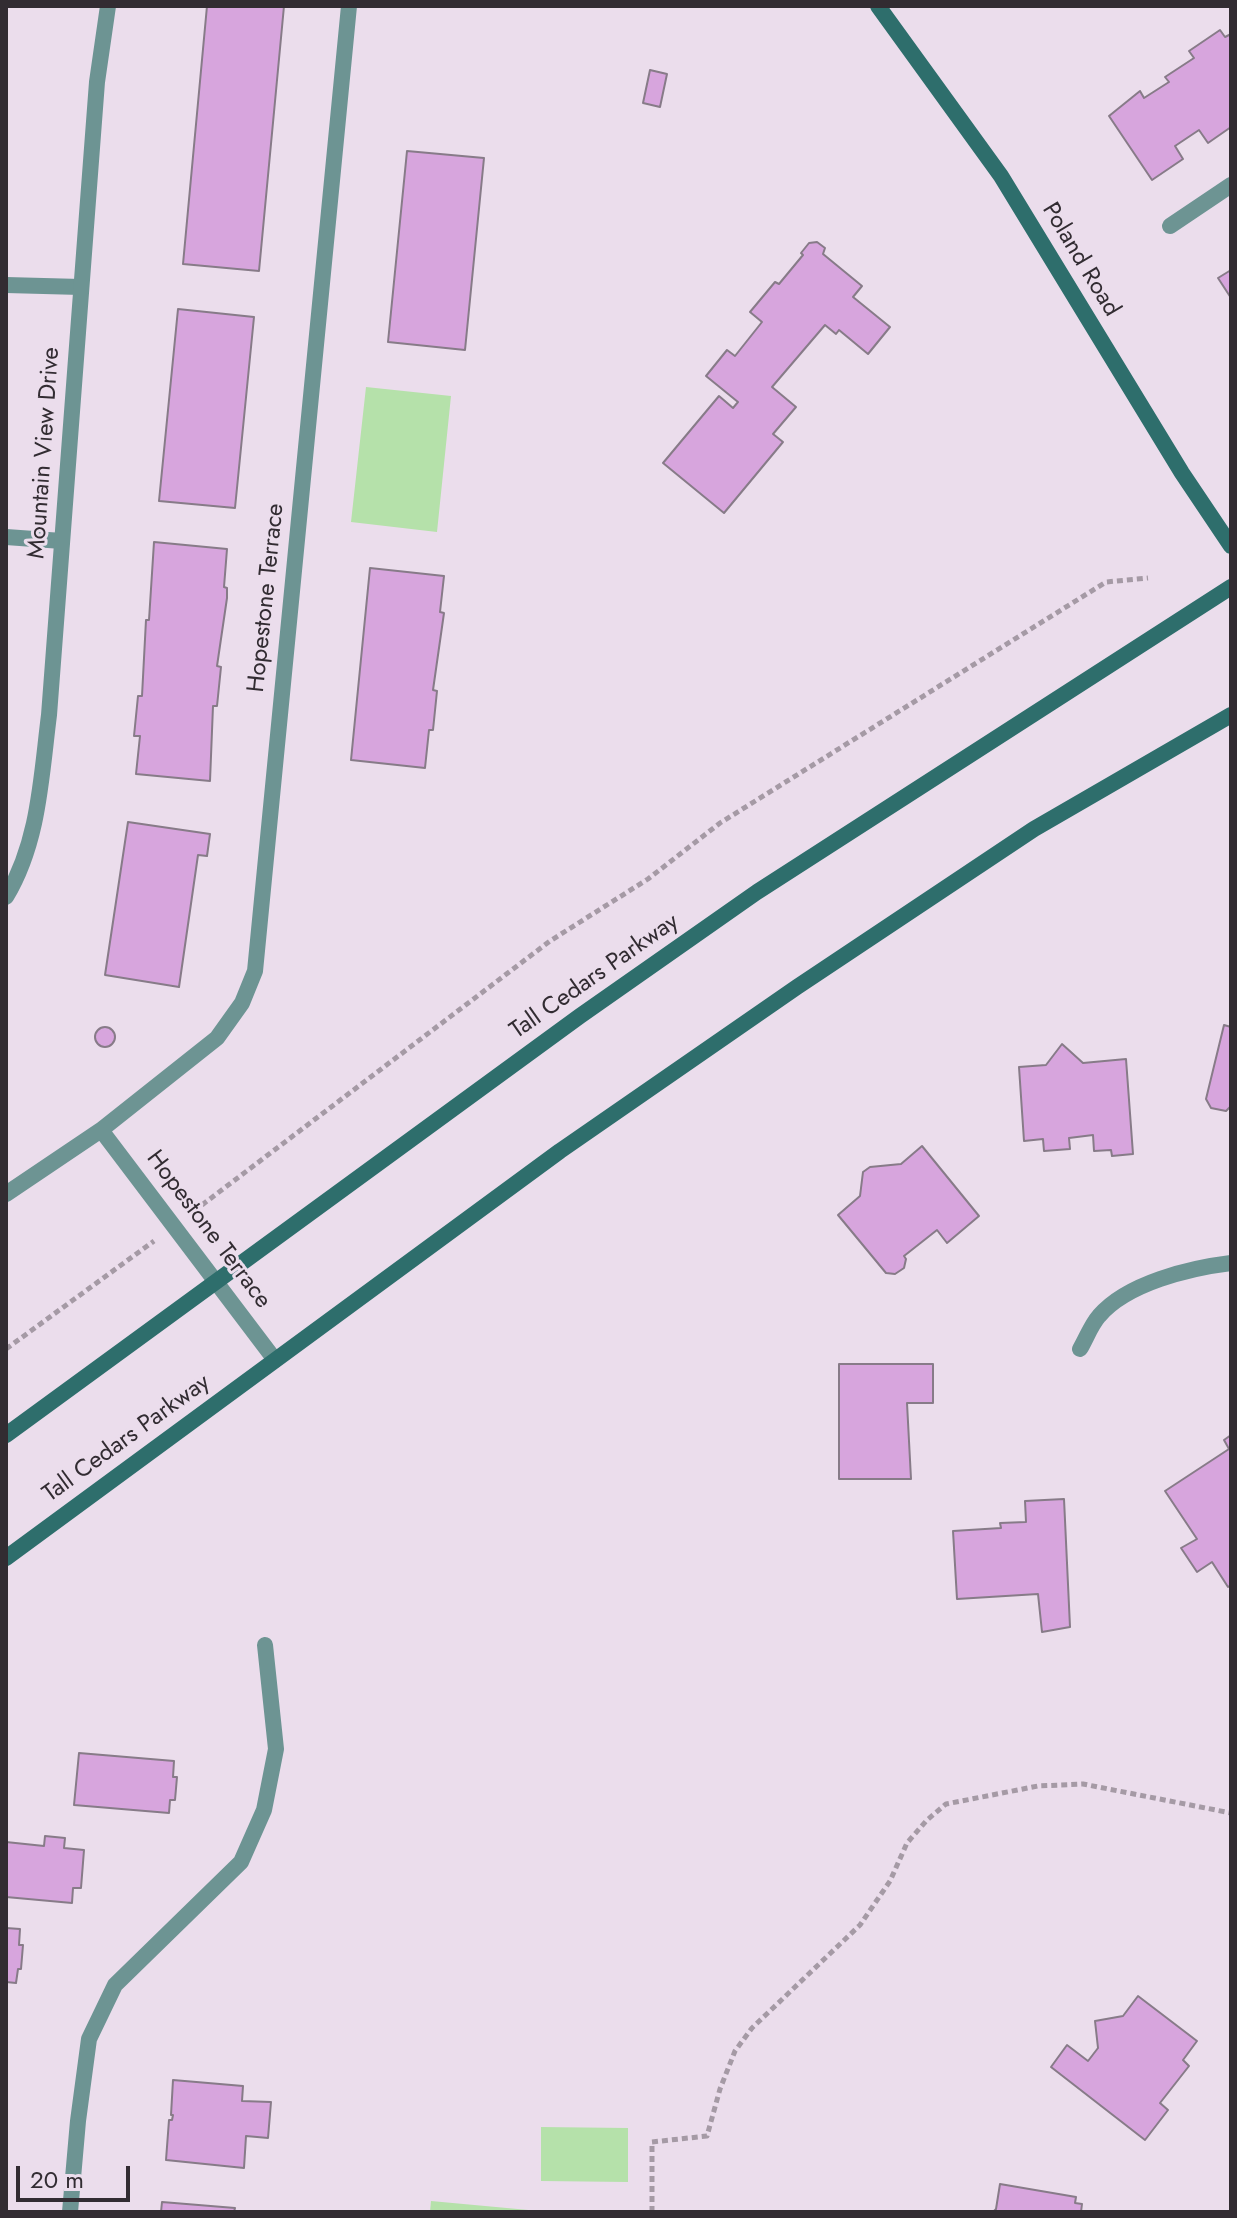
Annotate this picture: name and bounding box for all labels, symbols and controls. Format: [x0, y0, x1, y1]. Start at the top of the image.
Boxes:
street label: Poland Road [1035, 198, 1125, 322]
street label: Mountain View Drive [23, 346, 67, 560]
street label: Hopestone Terrace [243, 502, 291, 694]
street label: Tall Cedars Parkway [505, 908, 685, 1046]
street label: Hopestone Terrace [139, 1145, 277, 1315]
street label: Tall Cedars Parkway [38, 1369, 216, 1509]
scale bar [20, 2150, 134, 2200]
text: 20 m [30, 2162, 84, 2197]

